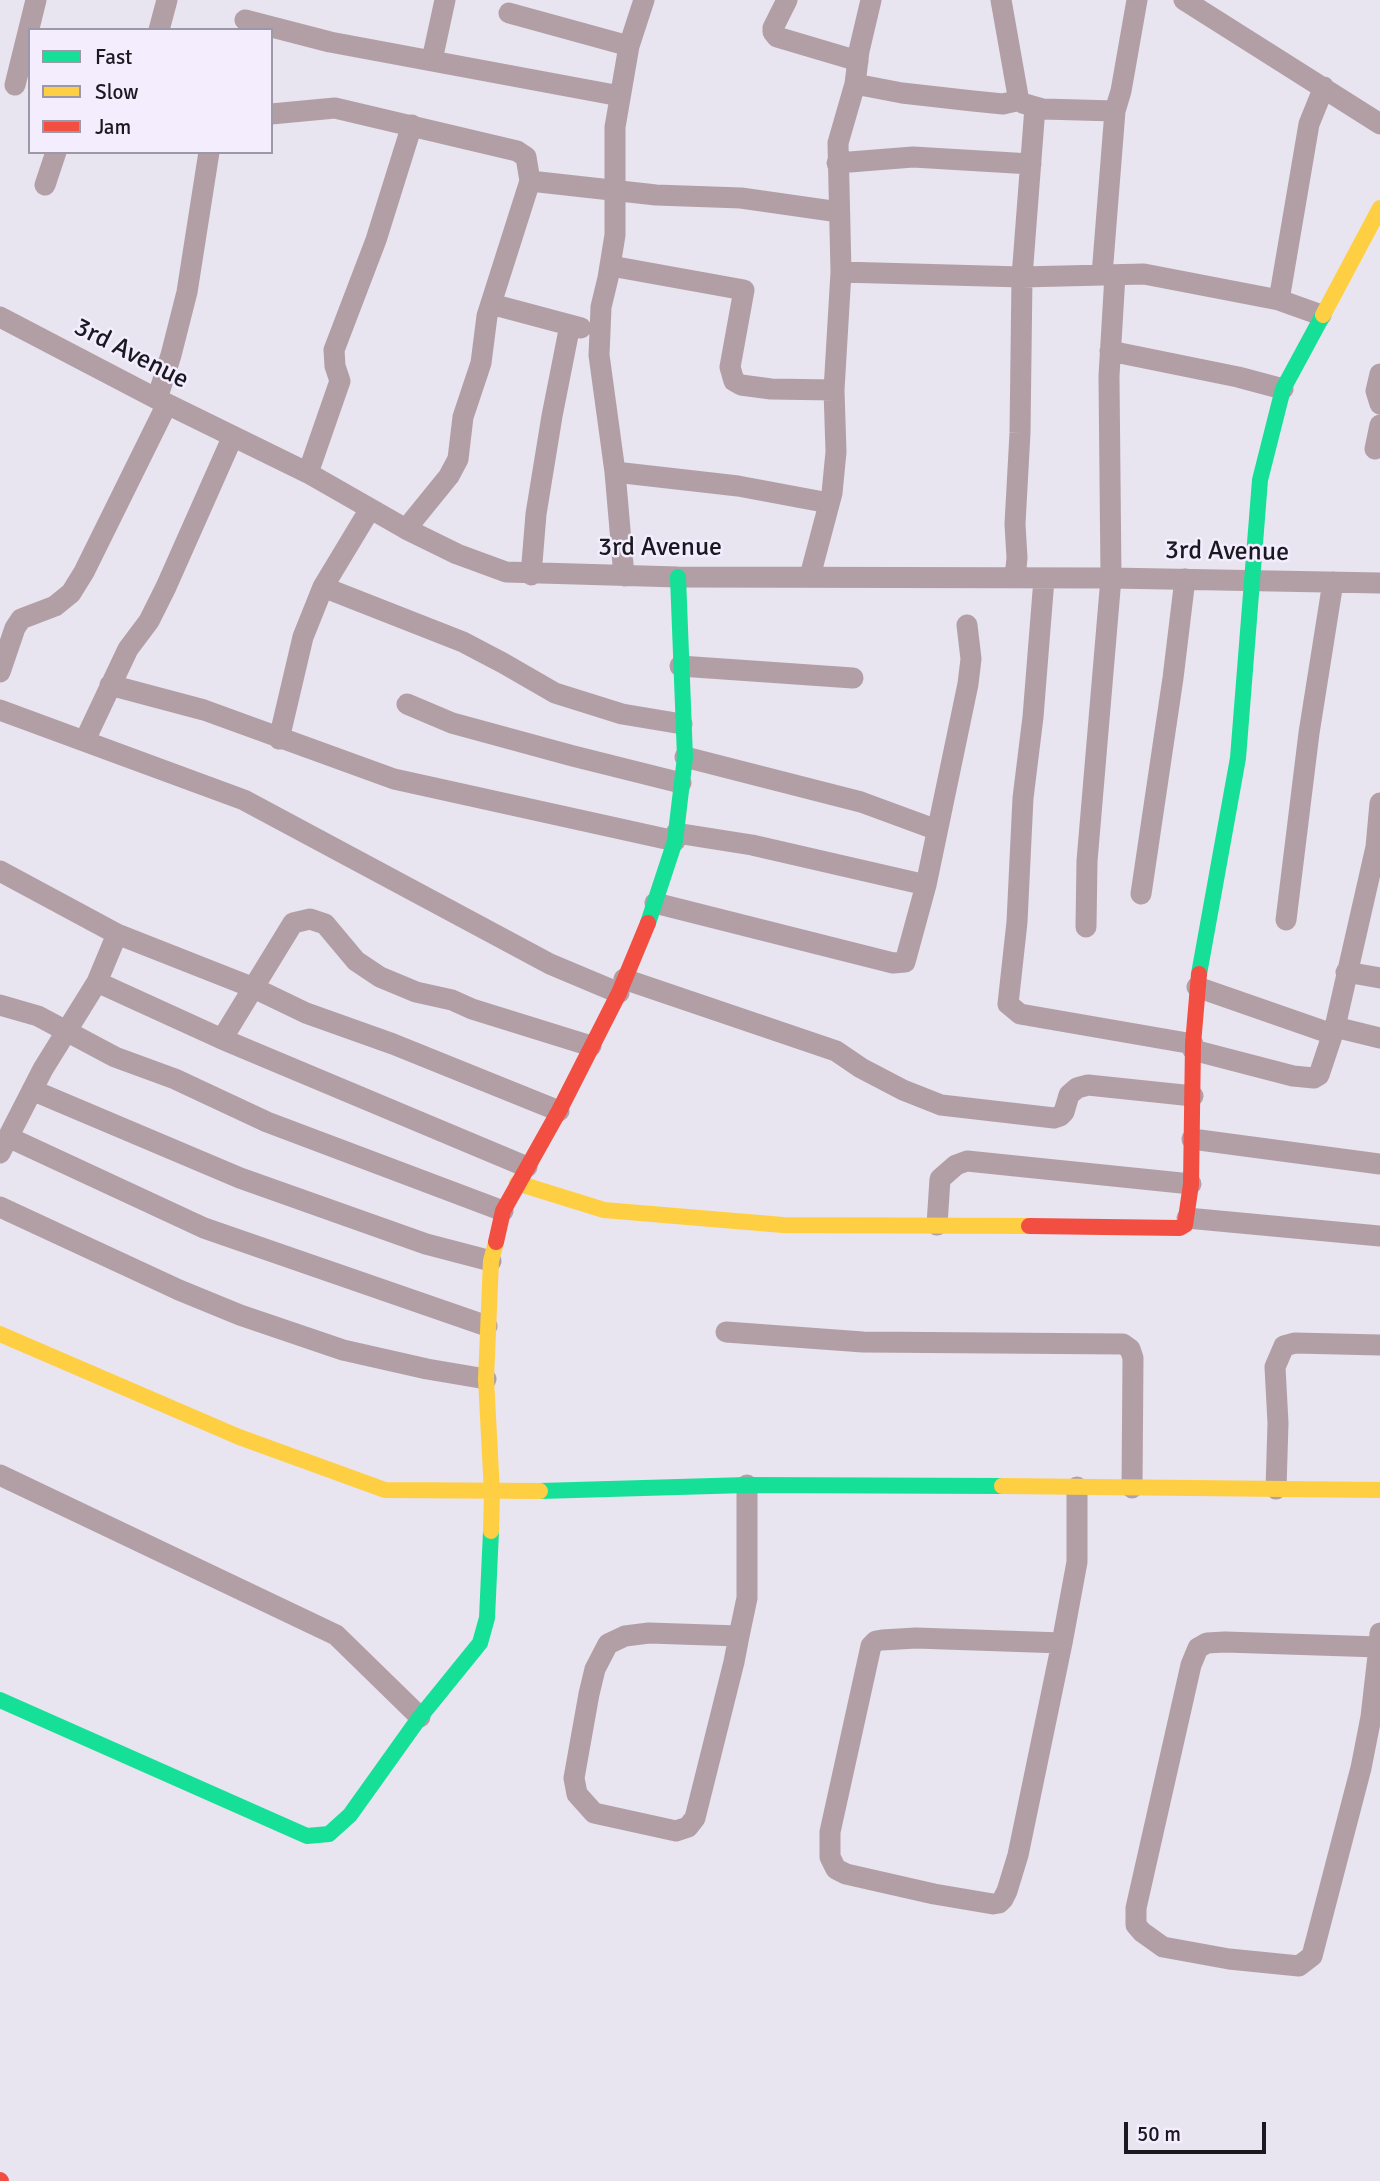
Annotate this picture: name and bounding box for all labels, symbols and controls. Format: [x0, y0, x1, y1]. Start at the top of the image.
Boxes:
legend [28, 28, 273, 154]
text: Fast [95, 44, 132, 70]
text: Slow [95, 79, 139, 105]
text: Jam [95, 114, 131, 140]
street label: 3rd Avenue [69, 312, 193, 396]
street label: 3rd Avenue [598, 532, 722, 564]
street label: 3rd Avenue [1165, 535, 1289, 569]
scale bar [1128, 2108, 1270, 2152]
text: 50 m [1137, 2121, 1181, 2147]

